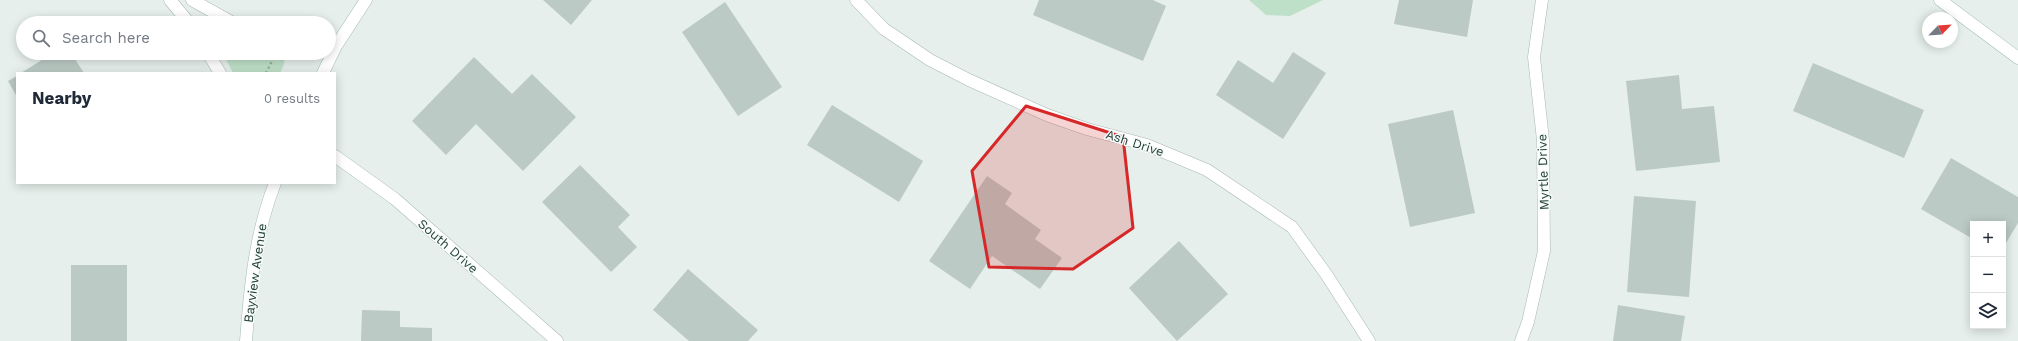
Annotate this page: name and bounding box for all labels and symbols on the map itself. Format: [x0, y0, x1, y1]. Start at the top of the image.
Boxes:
north arrow [1922, 12, 1958, 48]
street label: Ash Drive [1104, 127, 1166, 159]
street label: Myrtle Drive [1534, 134, 1552, 210]
street label: South Drive [415, 216, 481, 276]
street label: Bayview Avenue [241, 222, 269, 324]

